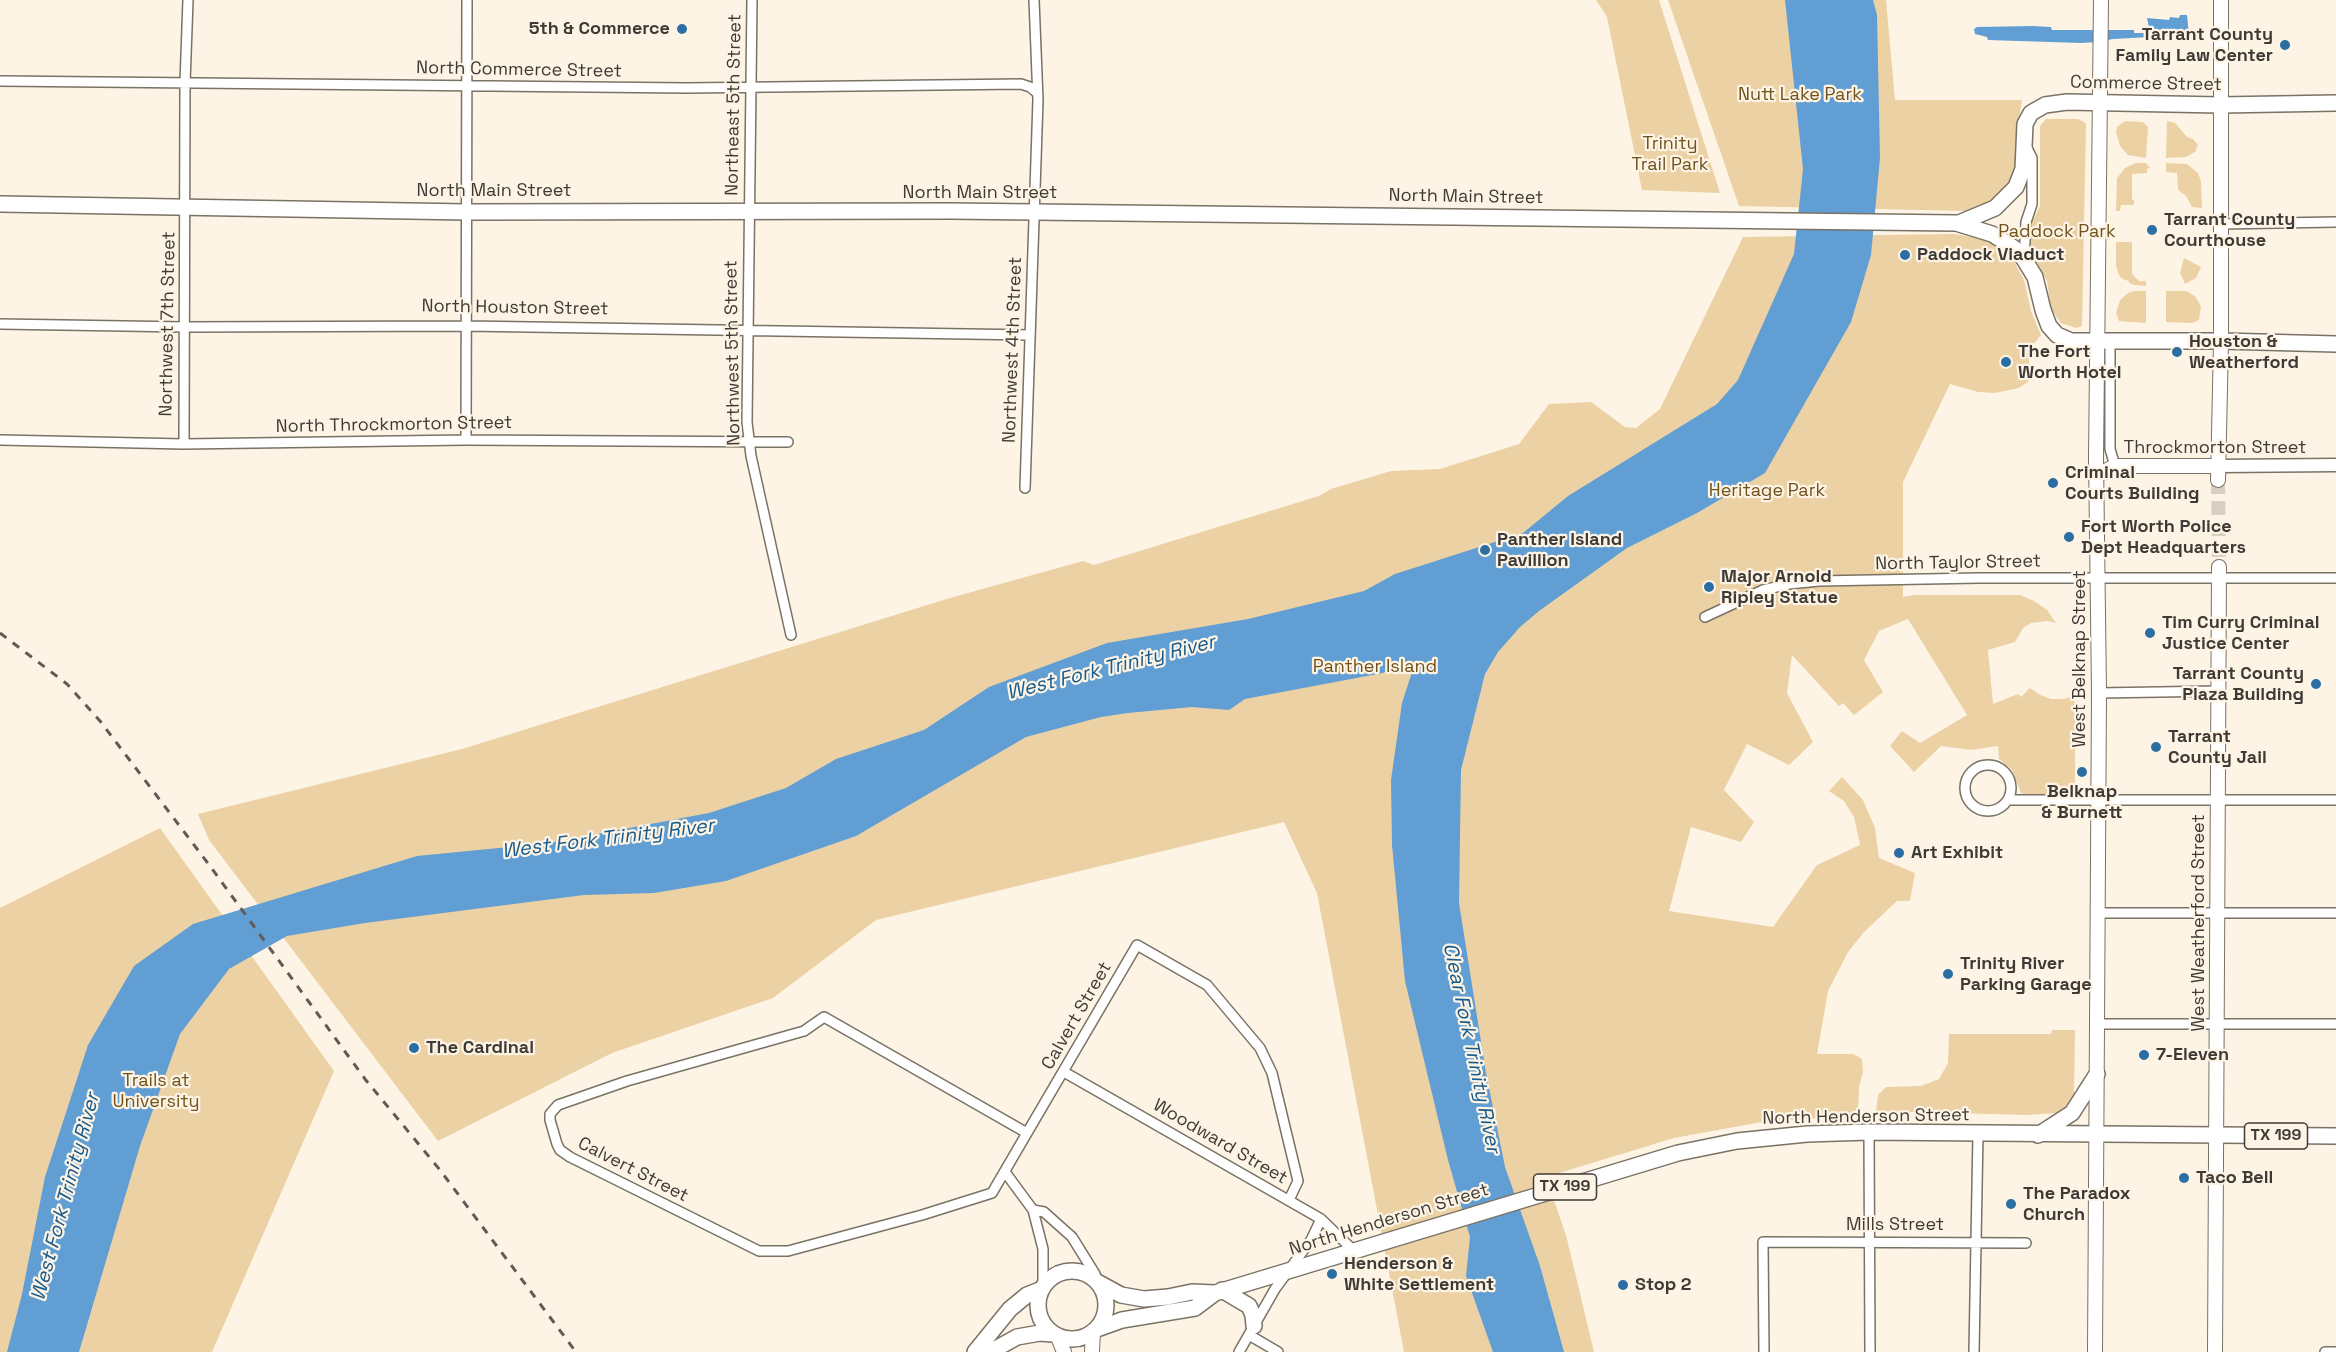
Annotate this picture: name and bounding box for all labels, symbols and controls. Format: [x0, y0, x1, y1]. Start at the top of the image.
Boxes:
street label: Northeast 5th Street [722, 14, 746, 196]
place label: 5th & Commerce [529, 18, 670, 40]
marker: 5th & Commerce [675, 22, 689, 36]
place label: Tarrant County Family Law Center [2116, 24, 2273, 66]
marker: Tarrant County Family Law Center [2278, 38, 2292, 52]
street label: North Commerce Street [416, 57, 622, 83]
street label: Commerce Street [2070, 72, 2222, 96]
park label: Nutt Lake Park [1738, 84, 1862, 106]
park label: Trinity Trail Park [1632, 133, 1708, 176]
street label: North Main Street [417, 180, 571, 202]
street label: North Main Street [903, 182, 1057, 204]
street label: North Main Street [1388, 185, 1544, 209]
place label: Tarrant County Courthouse [2164, 209, 2295, 252]
park label: Paddock Park [1998, 221, 2116, 243]
marker: Tarrant County Courthouse [2145, 223, 2159, 237]
street label: Northwest 7th Street [156, 231, 180, 417]
place label: Paddock Viaduct [1917, 244, 2064, 266]
marker: Paddock Viaduct [1898, 248, 1912, 262]
street label: Northwest 4th Street [999, 256, 1027, 444]
street label: Northwest 5th Street [721, 260, 745, 446]
street label: North Houston Street [421, 296, 609, 320]
place label: Houston & Weatherford [2189, 331, 2299, 374]
place label: The Fort Worth Hotel [2018, 341, 2122, 384]
marker: Houston & Weatherford [2170, 345, 2184, 359]
marker: The Fort Worth Hotel [1999, 355, 2013, 369]
street label: North Throckmorton Street [276, 412, 512, 438]
street label: Throckmorton Street [2124, 437, 2306, 459]
place label: Criminal Courts Building [2065, 462, 2199, 504]
marker: Criminal Courts Building [2046, 476, 2060, 490]
park label: Heritage Park [1709, 480, 1825, 502]
place label: Fort Worth Police Dept Headquarters [2081, 516, 2246, 558]
place label: Panther Island Pavillion [1497, 529, 1622, 572]
marker: Fort Worth Police Dept Headquarters [2062, 530, 2076, 544]
marker: Panther Island Pavillion [1478, 543, 1492, 557]
street label: North Taylor Street [1875, 551, 2041, 575]
place label: Major Arnold Ripley Statue [1721, 566, 1838, 608]
street label: West Belknap Street [2069, 570, 2091, 748]
marker: Major Arnold Ripley Statue [1702, 580, 1716, 594]
place label: Tim Curry Criminal Justice Center [2162, 612, 2320, 654]
marker: Tim Curry Criminal Justice Center [2143, 626, 2157, 640]
water label: West Fork Trinity River [1004, 630, 1218, 706]
park label: Panther Island [1313, 656, 1437, 678]
place label: Tarrant County Plaza Building [2173, 663, 2304, 706]
marker: Tarrant County Plaza Building [2309, 677, 2323, 691]
place label: Tarrant County Jail [2168, 726, 2267, 768]
marker: Tarrant County Jail [2149, 740, 2163, 754]
marker: Belknap & Burnett [2075, 765, 2089, 779]
place label: Belknap & Burnett [2042, 781, 2122, 824]
water label: West Fork Trinity River [500, 814, 716, 864]
street label: West Weatherford Street [2188, 814, 2210, 1032]
place label: Art Exhibit [1911, 842, 2003, 864]
marker: Art Exhibit [1892, 846, 1906, 860]
water label: Clear Fork Trinity River [1437, 941, 1505, 1155]
place label: Trinity River Parking Garage [1960, 953, 2092, 996]
street label: Calvert Street [1037, 958, 1117, 1074]
marker: Trinity River Parking Garage [1941, 967, 1955, 981]
place label: The Cardinal [426, 1037, 534, 1059]
marker: The Cardinal [407, 1041, 421, 1055]
place label: 7-Eleven [2156, 1044, 2229, 1066]
marker: 7-Eleven [2137, 1048, 2151, 1062]
park label: Trails at University [112, 1070, 200, 1112]
water label: West Fork Trinity River [27, 1091, 105, 1303]
street label: Woodward Street [1149, 1095, 1291, 1189]
street label: North Henderson Street [1762, 1104, 1970, 1130]
road number: TX 199 [2244, 1123, 2308, 1149]
street label: Calvert Street [574, 1133, 692, 1207]
place label: Taco Bell [2196, 1167, 2273, 1189]
marker: Taco Bell [2177, 1171, 2191, 1185]
road number: TX 199 [1534, 1174, 1596, 1200]
street label: North Henderson Street [1287, 1179, 1491, 1261]
place label: The Paradox Church [2023, 1183, 2130, 1226]
marker: The Paradox Church [2004, 1197, 2018, 1211]
street label: Mills Street [1846, 1214, 1944, 1236]
place label: Henderson & White Settlement [1344, 1253, 1494, 1296]
marker: Henderson & White Settlement [1325, 1267, 1339, 1281]
place label: Stop 2 [1635, 1274, 1692, 1296]
marker: Stop 2 [1616, 1278, 1630, 1292]

